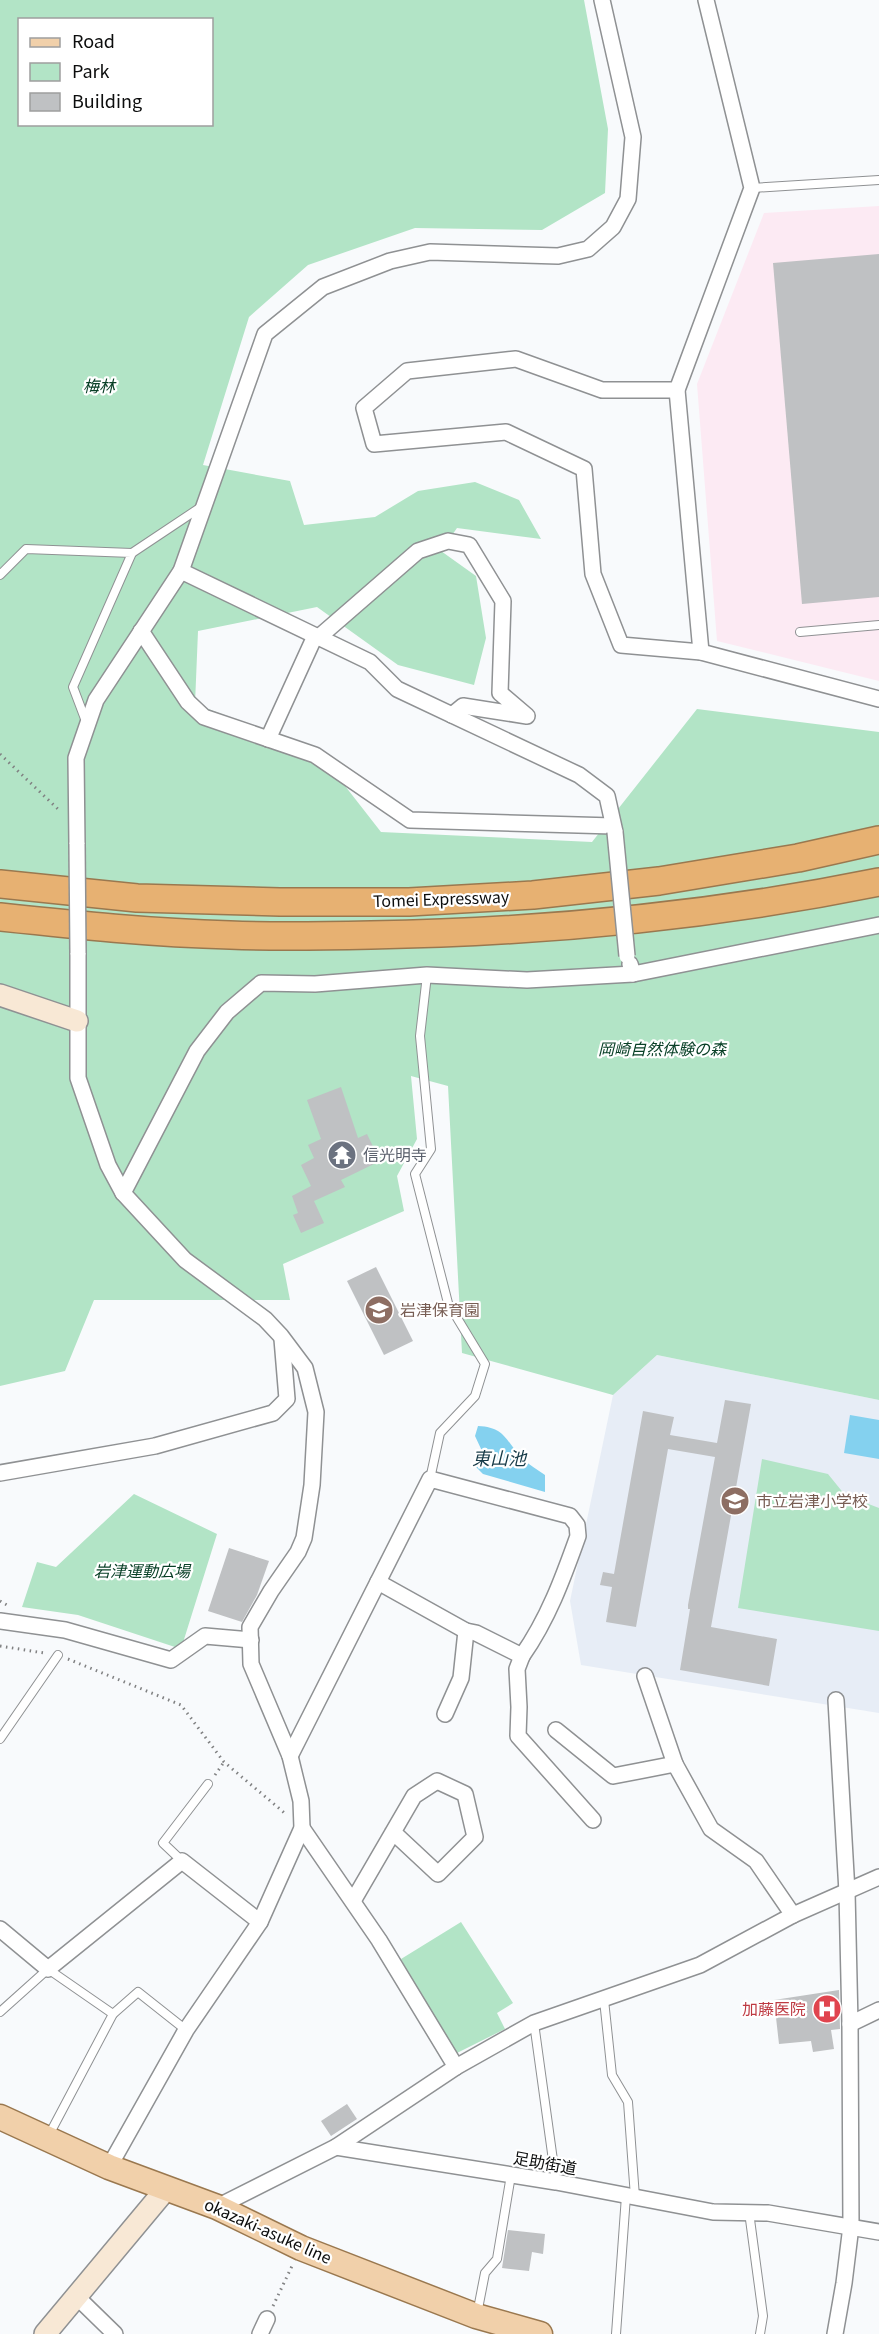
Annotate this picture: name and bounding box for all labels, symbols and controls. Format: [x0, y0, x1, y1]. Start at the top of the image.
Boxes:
legend [18, 18, 213, 126]
text: Road [72, 27, 115, 53]
text: Park [72, 57, 110, 83]
text: Building [72, 87, 142, 113]
park label: 梅林 [83, 373, 117, 397]
street label: Tomei Expressway [372, 884, 510, 912]
park label: 岡崎自然体験の森 [598, 1036, 728, 1060]
temple icon: 信光明寺 [326, 1139, 358, 1171]
place label: 信光明寺 [363, 1142, 427, 1166]
school or university icon: 岩津保育園 [363, 1294, 395, 1326]
place label: 岩津保育園 [400, 1297, 480, 1321]
water label: 東山池 [472, 1444, 528, 1470]
school or university icon: 市立岩津小学校 [719, 1485, 751, 1517]
place label: 市立岩津小学校 [756, 1488, 868, 1512]
park label: 岩津運動広場 [94, 1558, 192, 1582]
hospital icon: 加藤医院 [811, 1993, 843, 2025]
place label: 加藤医院 [742, 1996, 806, 2020]
street label: 足助街道 [512, 2145, 579, 2179]
street label: okazaki-asuke line [201, 2191, 336, 2269]

